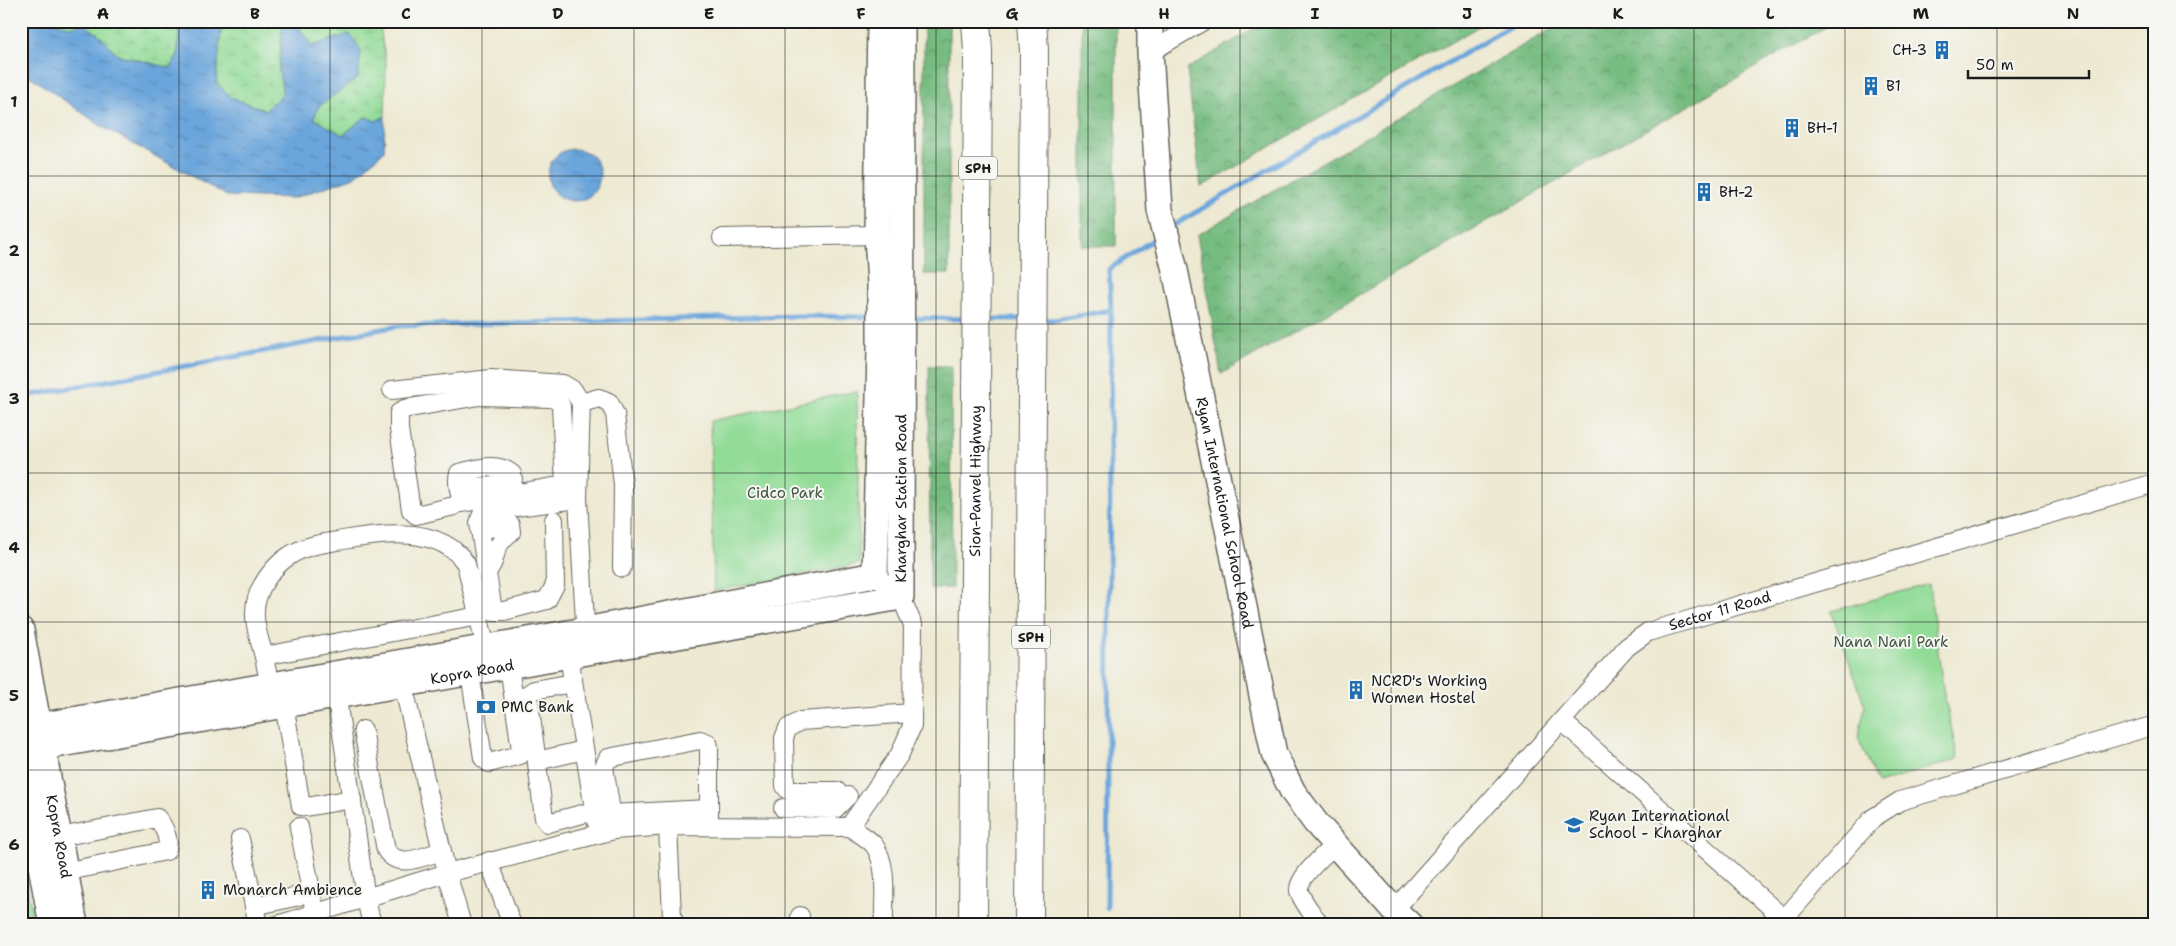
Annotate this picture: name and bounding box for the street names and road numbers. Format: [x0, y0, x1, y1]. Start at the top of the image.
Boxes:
road number: SPH [959, 156, 997, 180]
street label: Ryan International School Road [1191, 395, 1258, 631]
street label: Sion-Panvel Highway [965, 405, 986, 557]
street label: Kharghar Station Road [891, 413, 911, 583]
street label: Sector 11 Road [1666, 586, 1774, 635]
road number: SPH [1012, 626, 1050, 649]
street label: Kopra Road [429, 655, 516, 689]
street label: Kopra Road [41, 793, 76, 880]

